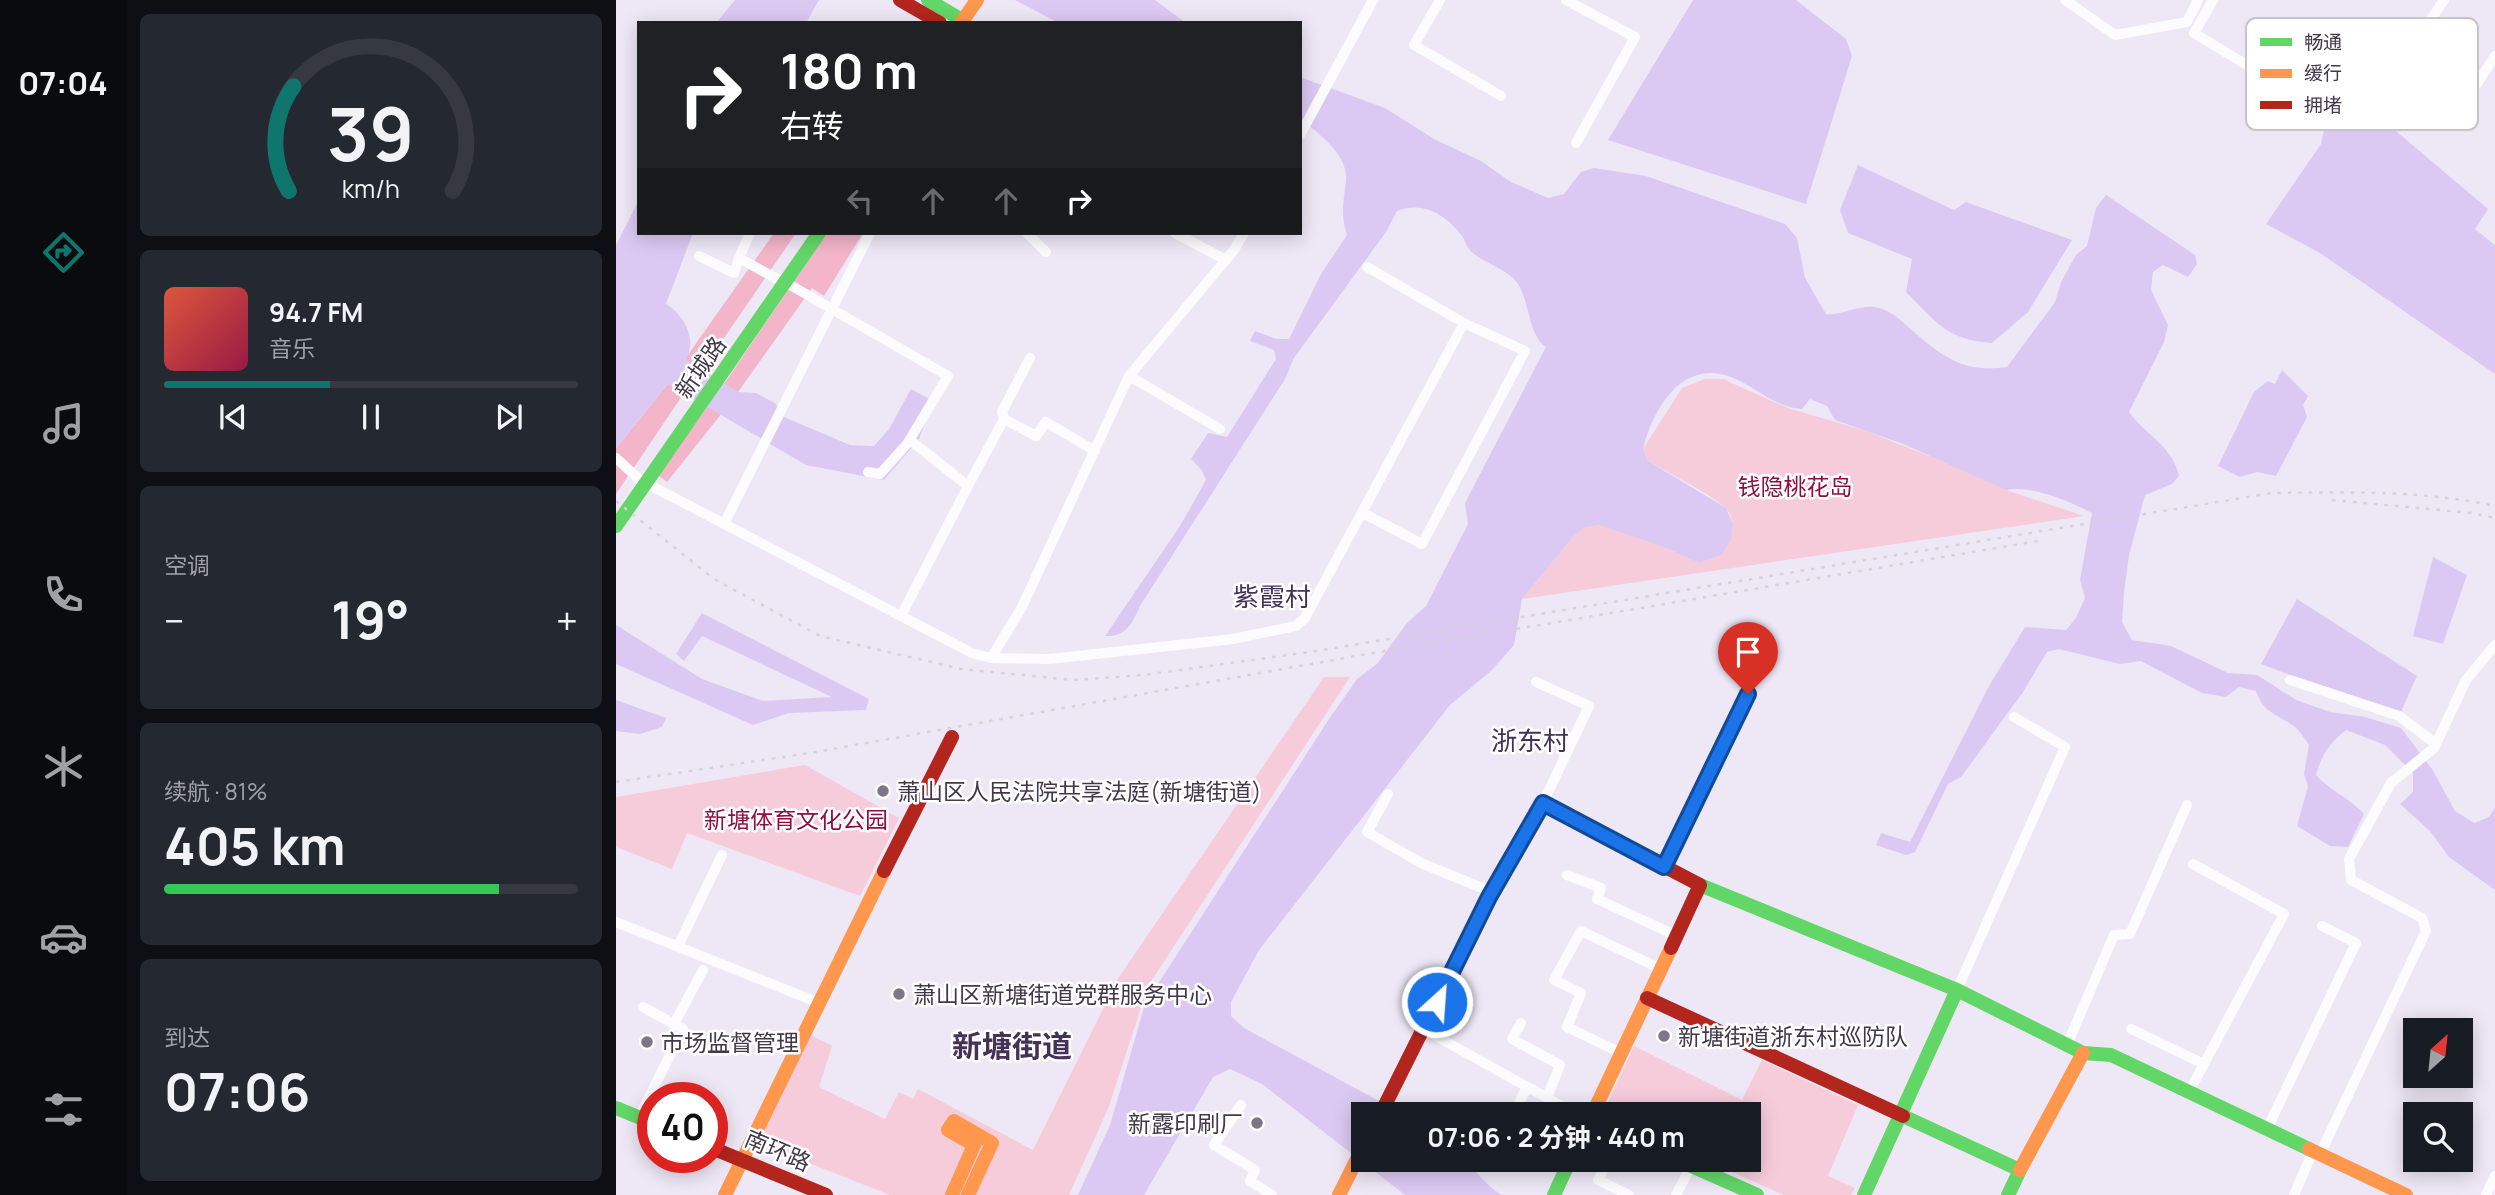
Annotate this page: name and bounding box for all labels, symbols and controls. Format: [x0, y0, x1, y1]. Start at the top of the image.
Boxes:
legend [2246, 18, 2478, 130]
text: 畅通 [2304, 29, 2342, 55]
text: 180 m [780, 37, 918, 104]
icon: right [665, 49, 756, 140]
text: 缓行 [2304, 60, 2342, 86]
text: 07:04 [18, 61, 108, 105]
text: 39 [327, 83, 415, 183]
text: 拥堵 [2304, 92, 2342, 118]
text: 右转 [780, 104, 844, 148]
text: km/h [342, 171, 400, 206]
icon: left [841, 182, 879, 220]
icon: ahead [914, 182, 952, 220]
icon: ahead [987, 182, 1025, 220]
icon: right [1060, 182, 1098, 220]
icon: directions [39, 228, 88, 277]
text: 94.7 FM [269, 294, 363, 330]
street label: 新城路 [667, 330, 733, 404]
text: 音乐 [269, 332, 315, 364]
icon: previous [214, 398, 252, 436]
icon: pause [352, 398, 390, 436]
icon: next [490, 398, 528, 436]
icon: music [39, 399, 88, 448]
park label: 钱隐桃花岛 [1738, 470, 1853, 502]
text: 空调 [164, 549, 210, 581]
icon: phone [39, 570, 88, 619]
district label: 紫霞村 [1233, 578, 1311, 614]
text: 19° [331, 584, 410, 655]
text: − [164, 594, 185, 646]
text: + [556, 594, 578, 646]
pin [1718, 622, 1778, 694]
icon: arrive [1729, 633, 1767, 671]
district label: 浙东村 [1491, 722, 1569, 758]
icon: climate [39, 742, 88, 791]
text: 续航 · 81% [164, 775, 267, 807]
place label: 萧山区人民法院共享法庭(新塘街道) [897, 775, 1262, 807]
marker: 萧山区人民法院共享法庭(新塘街道) [875, 783, 891, 799]
park label: 新塘体育文化公园 [704, 803, 888, 835]
text: 405 km [164, 810, 345, 881]
icon: car [39, 913, 88, 962]
position arrow [1400, 965, 1474, 1039]
place label: 萧山区新塘街道党群服务中心 [913, 978, 1212, 1010]
marker: 萧山区新塘街道党群服务中心 [891, 986, 907, 1002]
north arrow [2403, 1018, 2473, 1088]
map controls [2403, 1018, 2473, 1172]
place label: 新塘街道浙东村巡防队 [1678, 1020, 1908, 1052]
text: 到达 [164, 1021, 210, 1053]
district label: 新塘街道 [952, 1025, 1072, 1066]
place label: 市场监督管理 [661, 1026, 799, 1058]
marker: 新塘街道浙东村巡防队 [1656, 1028, 1672, 1044]
marker: 市场监督管理 [639, 1034, 655, 1050]
text: 07:06 [164, 1056, 310, 1127]
speed limit sign: 40 [637, 1082, 728, 1173]
icon: filters [39, 1085, 88, 1134]
button: search [2403, 1102, 2473, 1172]
place label: 新露印刷厂 [1128, 1107, 1243, 1139]
marker: 新露印刷厂 [1249, 1115, 1265, 1131]
text: 07:06 · 2 分钟 · 440 m [1427, 1119, 1685, 1155]
street label: 南环路 [740, 1122, 816, 1178]

